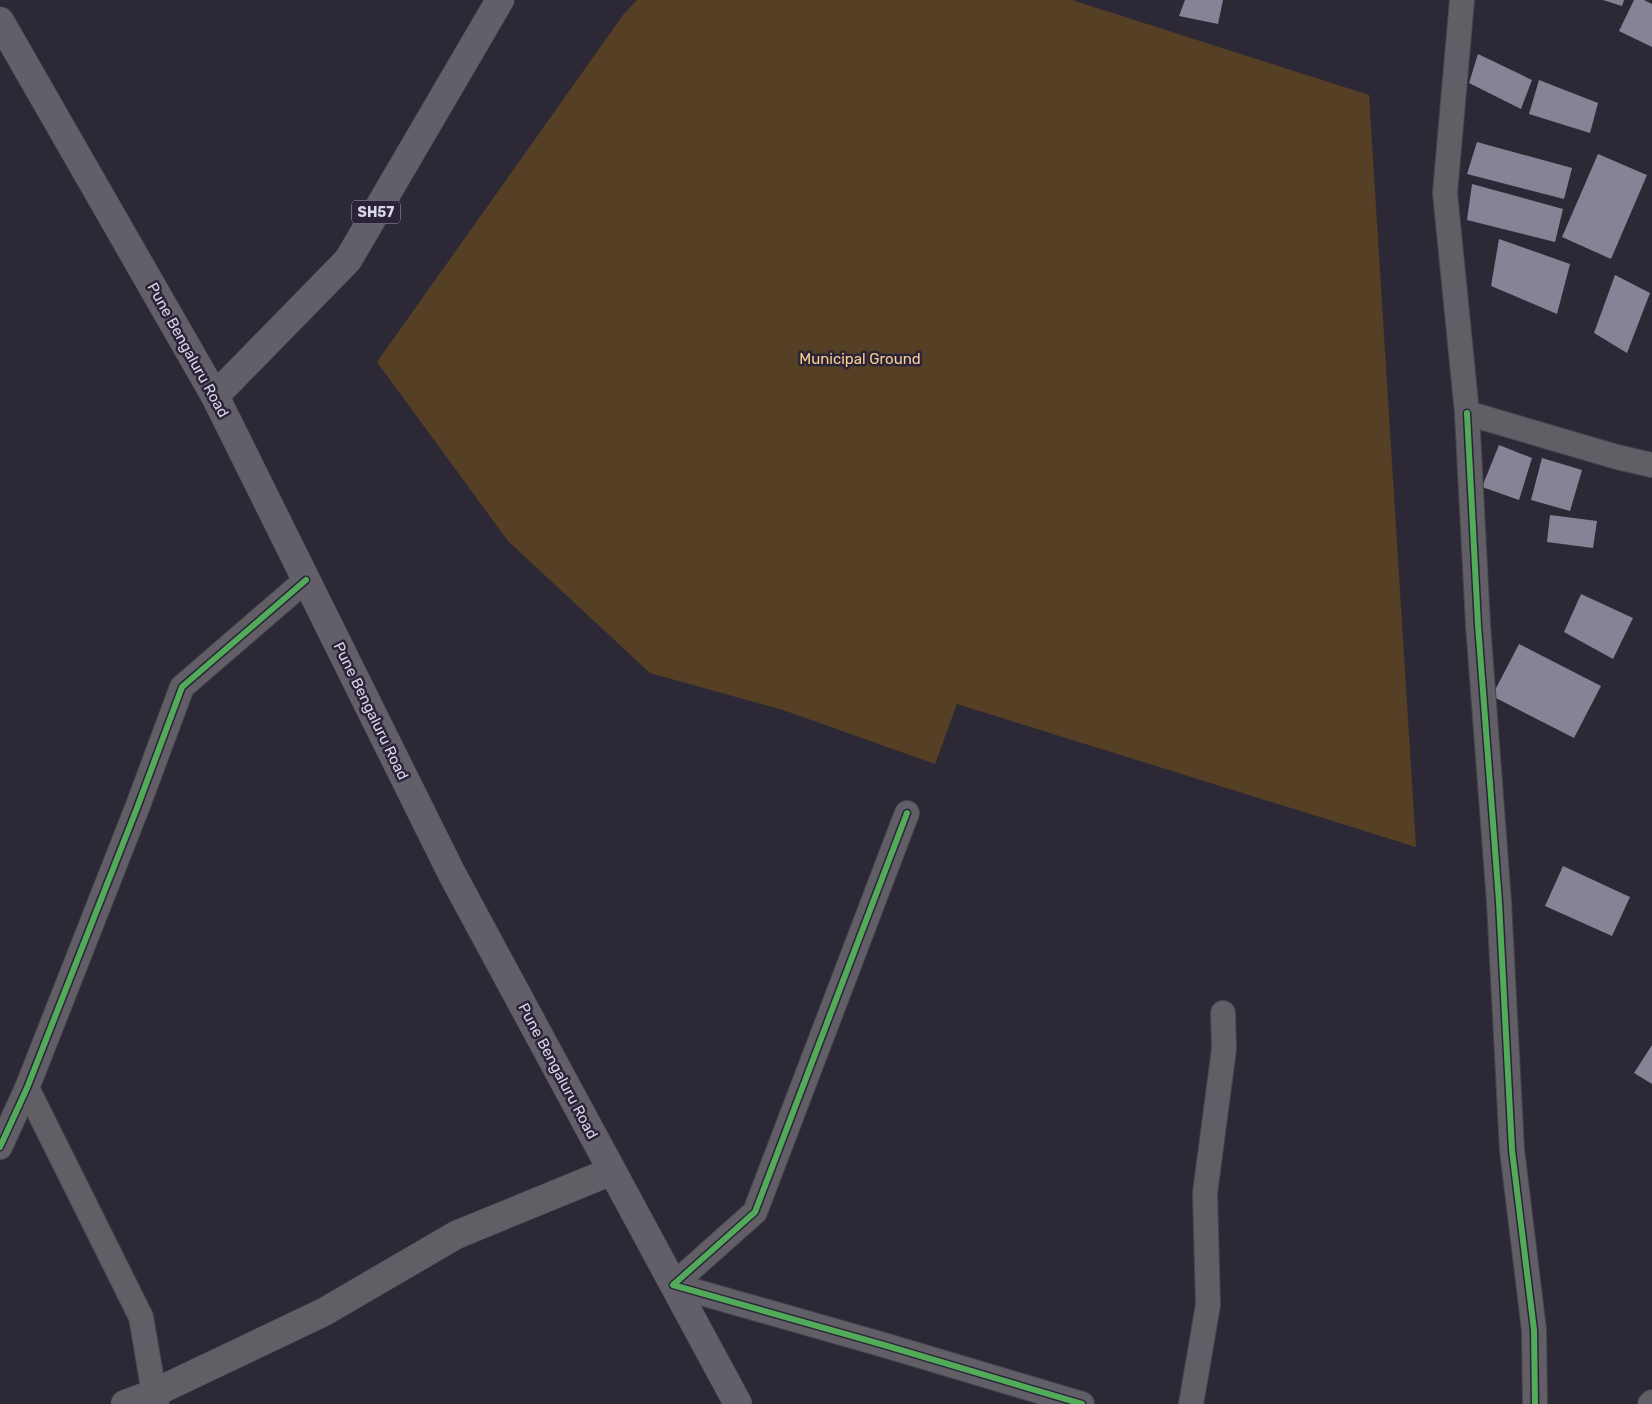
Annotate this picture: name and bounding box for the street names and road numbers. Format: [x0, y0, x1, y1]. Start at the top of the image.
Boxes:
road number: SH57 [352, 200, 400, 223]
street label: Pune Bengaluru Road [143, 280, 233, 420]
street label: Pune Bengaluru Road [330, 639, 412, 783]
street label: Pune Bengaluru Road [515, 1000, 601, 1142]

